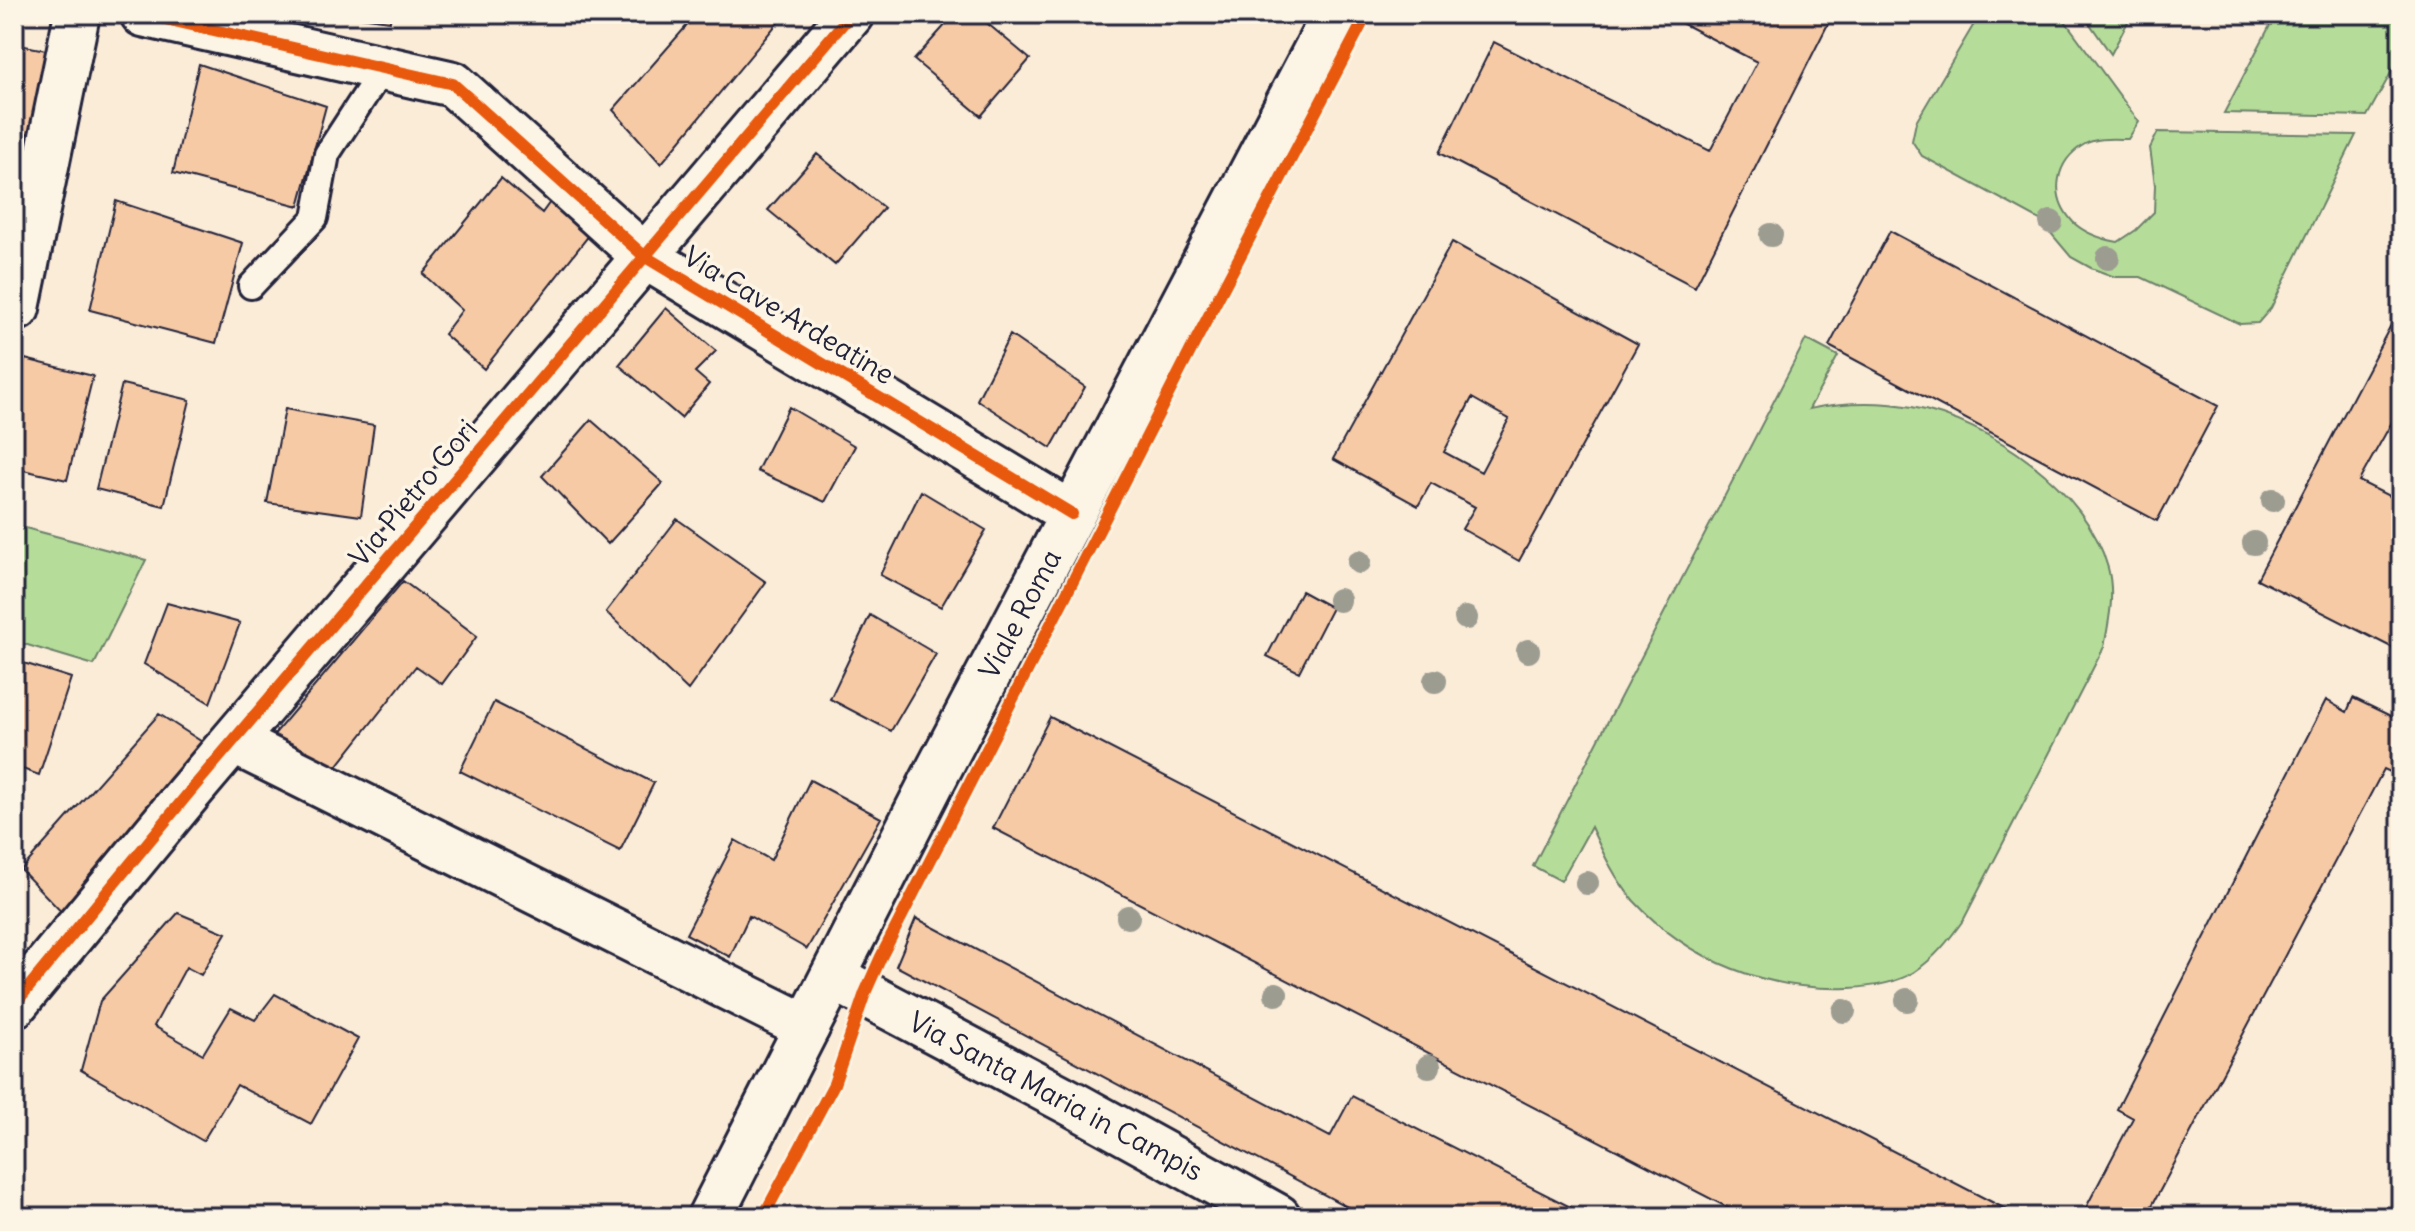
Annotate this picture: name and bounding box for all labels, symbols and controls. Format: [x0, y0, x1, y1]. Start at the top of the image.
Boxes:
street label: Via Cave Ardeatine [677, 238, 901, 392]
street label: Via Pietro Gori [341, 412, 485, 574]
street label: Viale Roma [971, 543, 1069, 685]
street label: Via Santa Maria in Campis [903, 1003, 1209, 1189]

